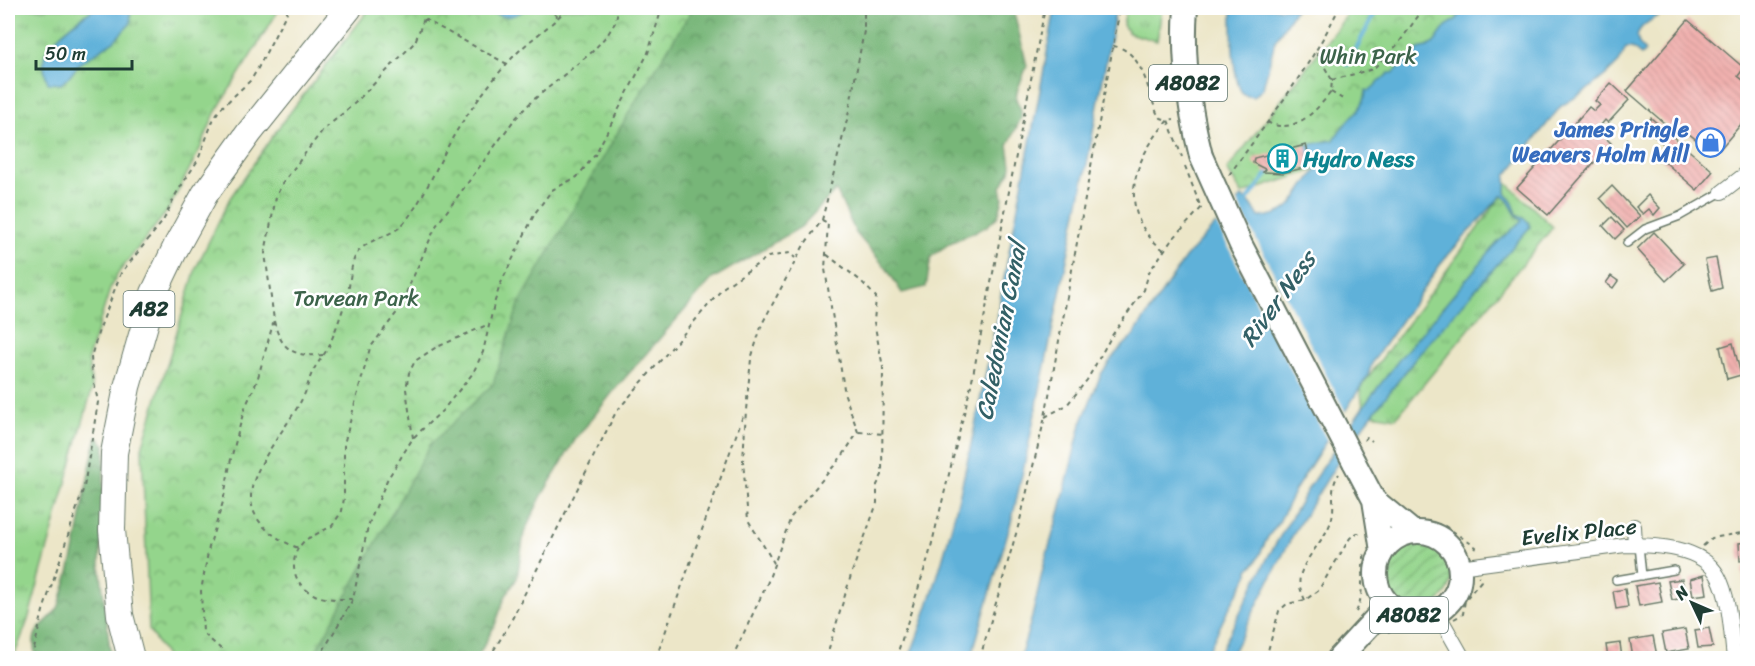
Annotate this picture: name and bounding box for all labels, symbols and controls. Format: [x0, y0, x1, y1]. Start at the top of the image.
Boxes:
scale bar [36, 33, 132, 71]
park label: Whin Park [1320, 37, 1417, 76]
text: 50 m [45, 38, 86, 70]
road number: A8082 [1149, 65, 1227, 101]
place label: James Pringle Weavers Holm Mill [1512, 110, 1691, 174]
shop icon: James Pringle Weavers Holm Mill [1694, 126, 1726, 158]
place label: Hydro Ness [1302, 140, 1415, 179]
building icon: Hydro Ness [1266, 143, 1298, 175]
water label: Caledonian Canal [963, 233, 1040, 424]
water label: River Ness [1229, 240, 1329, 356]
park label: Torvean Park [293, 279, 419, 318]
road number: A82 [124, 291, 174, 327]
street label: Evelix Place [1519, 507, 1639, 557]
north arrow [1662, 573, 1722, 633]
text: N [1667, 578, 1696, 608]
road number: A8082 [1370, 597, 1448, 633]

